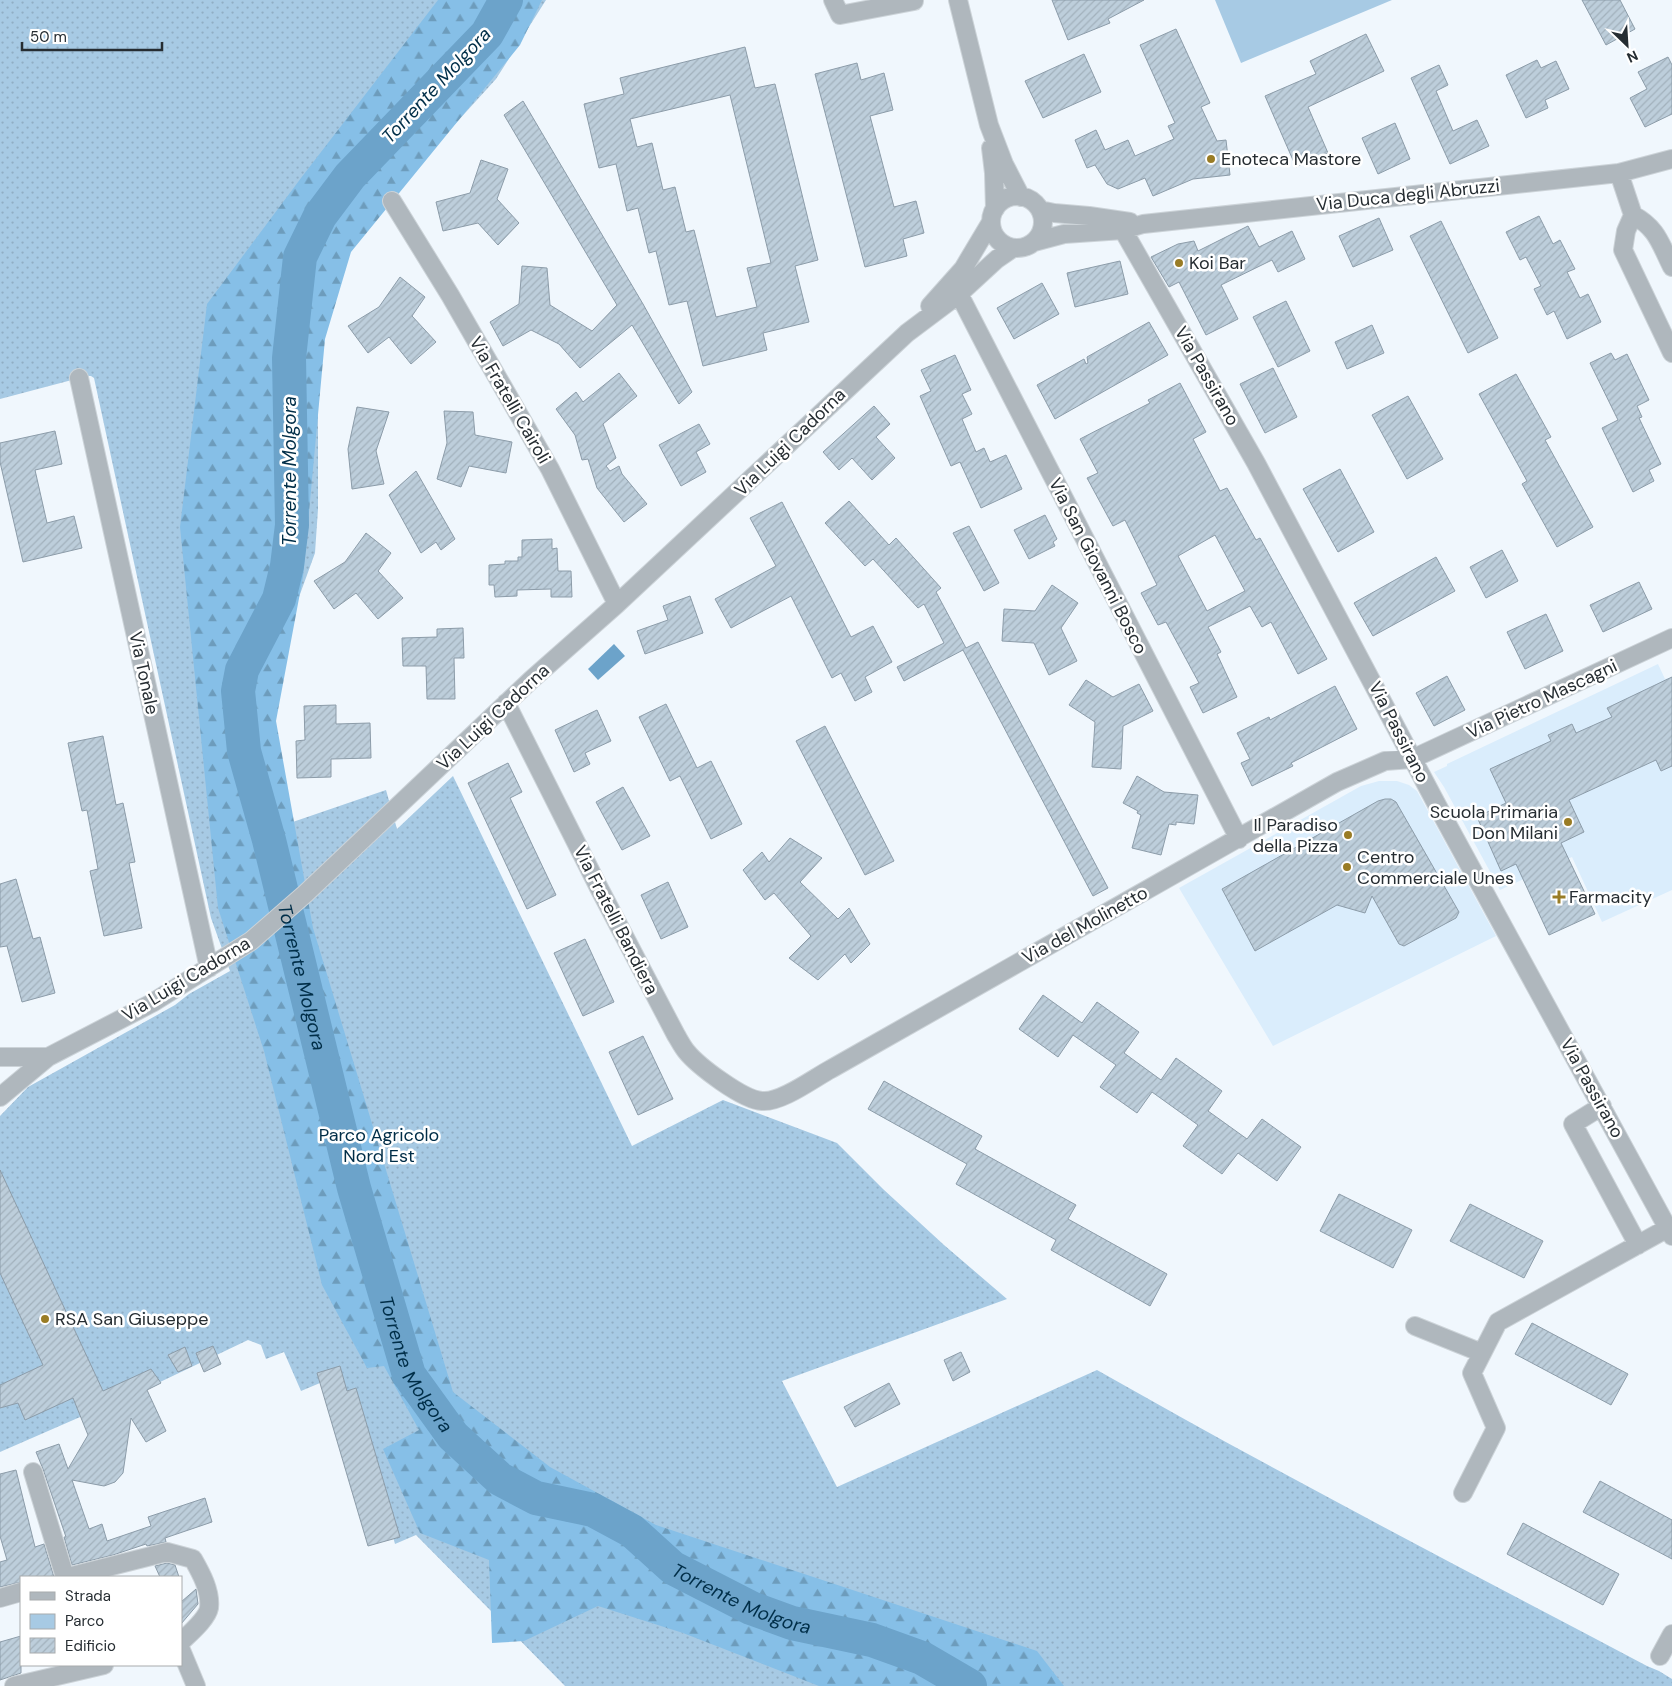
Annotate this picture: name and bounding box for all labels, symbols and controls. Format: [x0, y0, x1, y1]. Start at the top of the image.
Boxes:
scale bar [22, 20, 162, 52]
north arrow [1602, 20, 1652, 70]
water label: Torrente Molgora [376, 22, 497, 149]
text: 50 m [30, 27, 67, 47]
text: N [1624, 46, 1641, 67]
place label: Enoteca Mastore [1221, 147, 1361, 171]
marker: Enoteca Mastore [1205, 153, 1217, 165]
street label: Via Duca degli Abruzzi [1315, 173, 1501, 217]
place label: Koi Bar [1189, 251, 1246, 275]
marker: Koi Bar [1173, 257, 1185, 269]
street label: Via Passirano [1169, 322, 1245, 430]
street label: Via Fratelli Cairoli [464, 332, 556, 468]
street label: Via Luigi Cadorna [729, 383, 851, 501]
water label: Torrente Molgora [277, 396, 302, 546]
street label: Via San Giovanni Bosco [1043, 474, 1153, 658]
street label: Via Tonale [123, 629, 165, 717]
street label: Via Pietro Mascagni [1463, 654, 1621, 744]
street label: Via Luigi Cadorna [432, 659, 554, 775]
street label: Via Passirano [1363, 677, 1435, 787]
place label: Scuola Primaria Don Milani [1430, 800, 1558, 845]
place label: Il Paradiso della Pizza [1253, 813, 1338, 858]
marker: Scuola Primaria Don Milani [1562, 816, 1574, 828]
marker: Il Paradiso della Pizza [1342, 829, 1354, 841]
street label: Via Fratelli Bandiera [568, 841, 664, 999]
place label: Centro Commerciale Unes [1357, 845, 1514, 890]
marker: Centro Commerciale Unes [1341, 861, 1353, 873]
street label: Via del Molinetto [1018, 881, 1152, 969]
place label: Farmacity [1569, 885, 1652, 909]
marker: Farmacity [1553, 891, 1565, 903]
water label: Torrente Molgora [272, 901, 332, 1053]
street label: Via Luigi Cadorna [117, 931, 255, 1027]
street label: Via Passirano [1555, 1034, 1629, 1142]
park label: Parco Agricolo Nord Est [319, 1123, 439, 1168]
water label: Torrente Molgora [373, 1293, 458, 1438]
place label: RSA San Giuseppe [55, 1307, 209, 1331]
marker: RSA San Giuseppe [39, 1313, 51, 1325]
water label: Torrente Molgora [667, 1558, 813, 1640]
legend [20, 1576, 182, 1666]
text: Strada [65, 1586, 111, 1606]
text: Parco [65, 1611, 104, 1631]
text: Edificio [65, 1636, 116, 1656]

